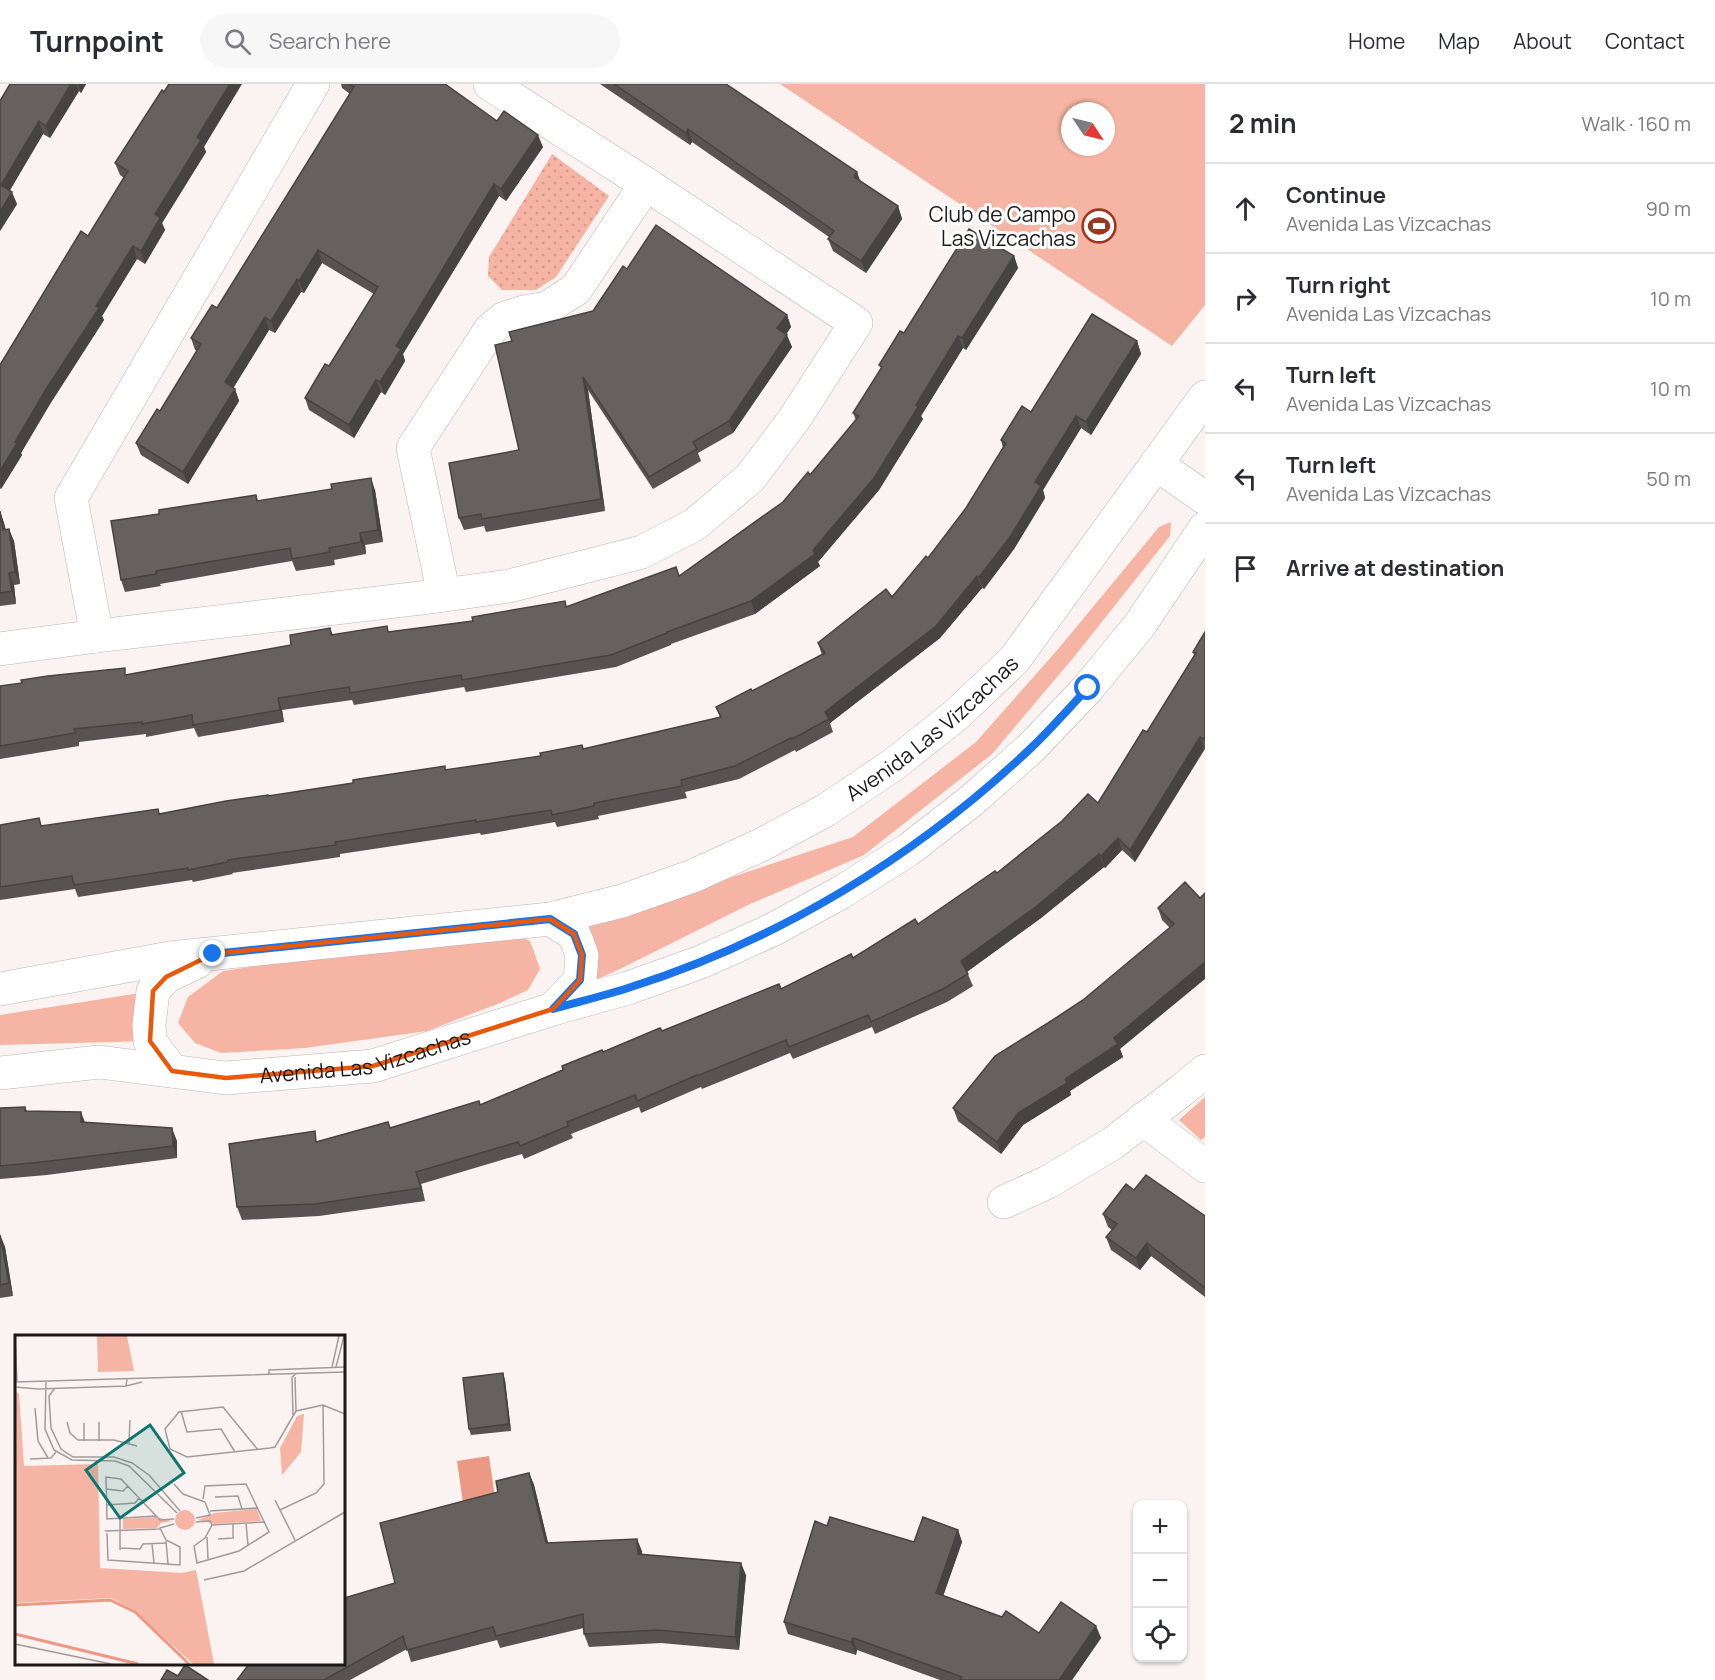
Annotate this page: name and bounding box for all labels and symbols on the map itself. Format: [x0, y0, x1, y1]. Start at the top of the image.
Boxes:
north arrow [1061, 102, 1115, 156]
place label: Club de Campo Las Vizcachas [929, 200, 1076, 252]
sports icon: Club de Campo Las Vizcachas [1081, 208, 1117, 244]
street label: Avenida Las Vizcachas [840, 649, 1024, 807]
route start [1074, 674, 1100, 700]
route end [199, 940, 225, 966]
street label: Avenida Las Vizcachas [258, 1022, 474, 1089]
inset map [15, 1335, 345, 1665]

